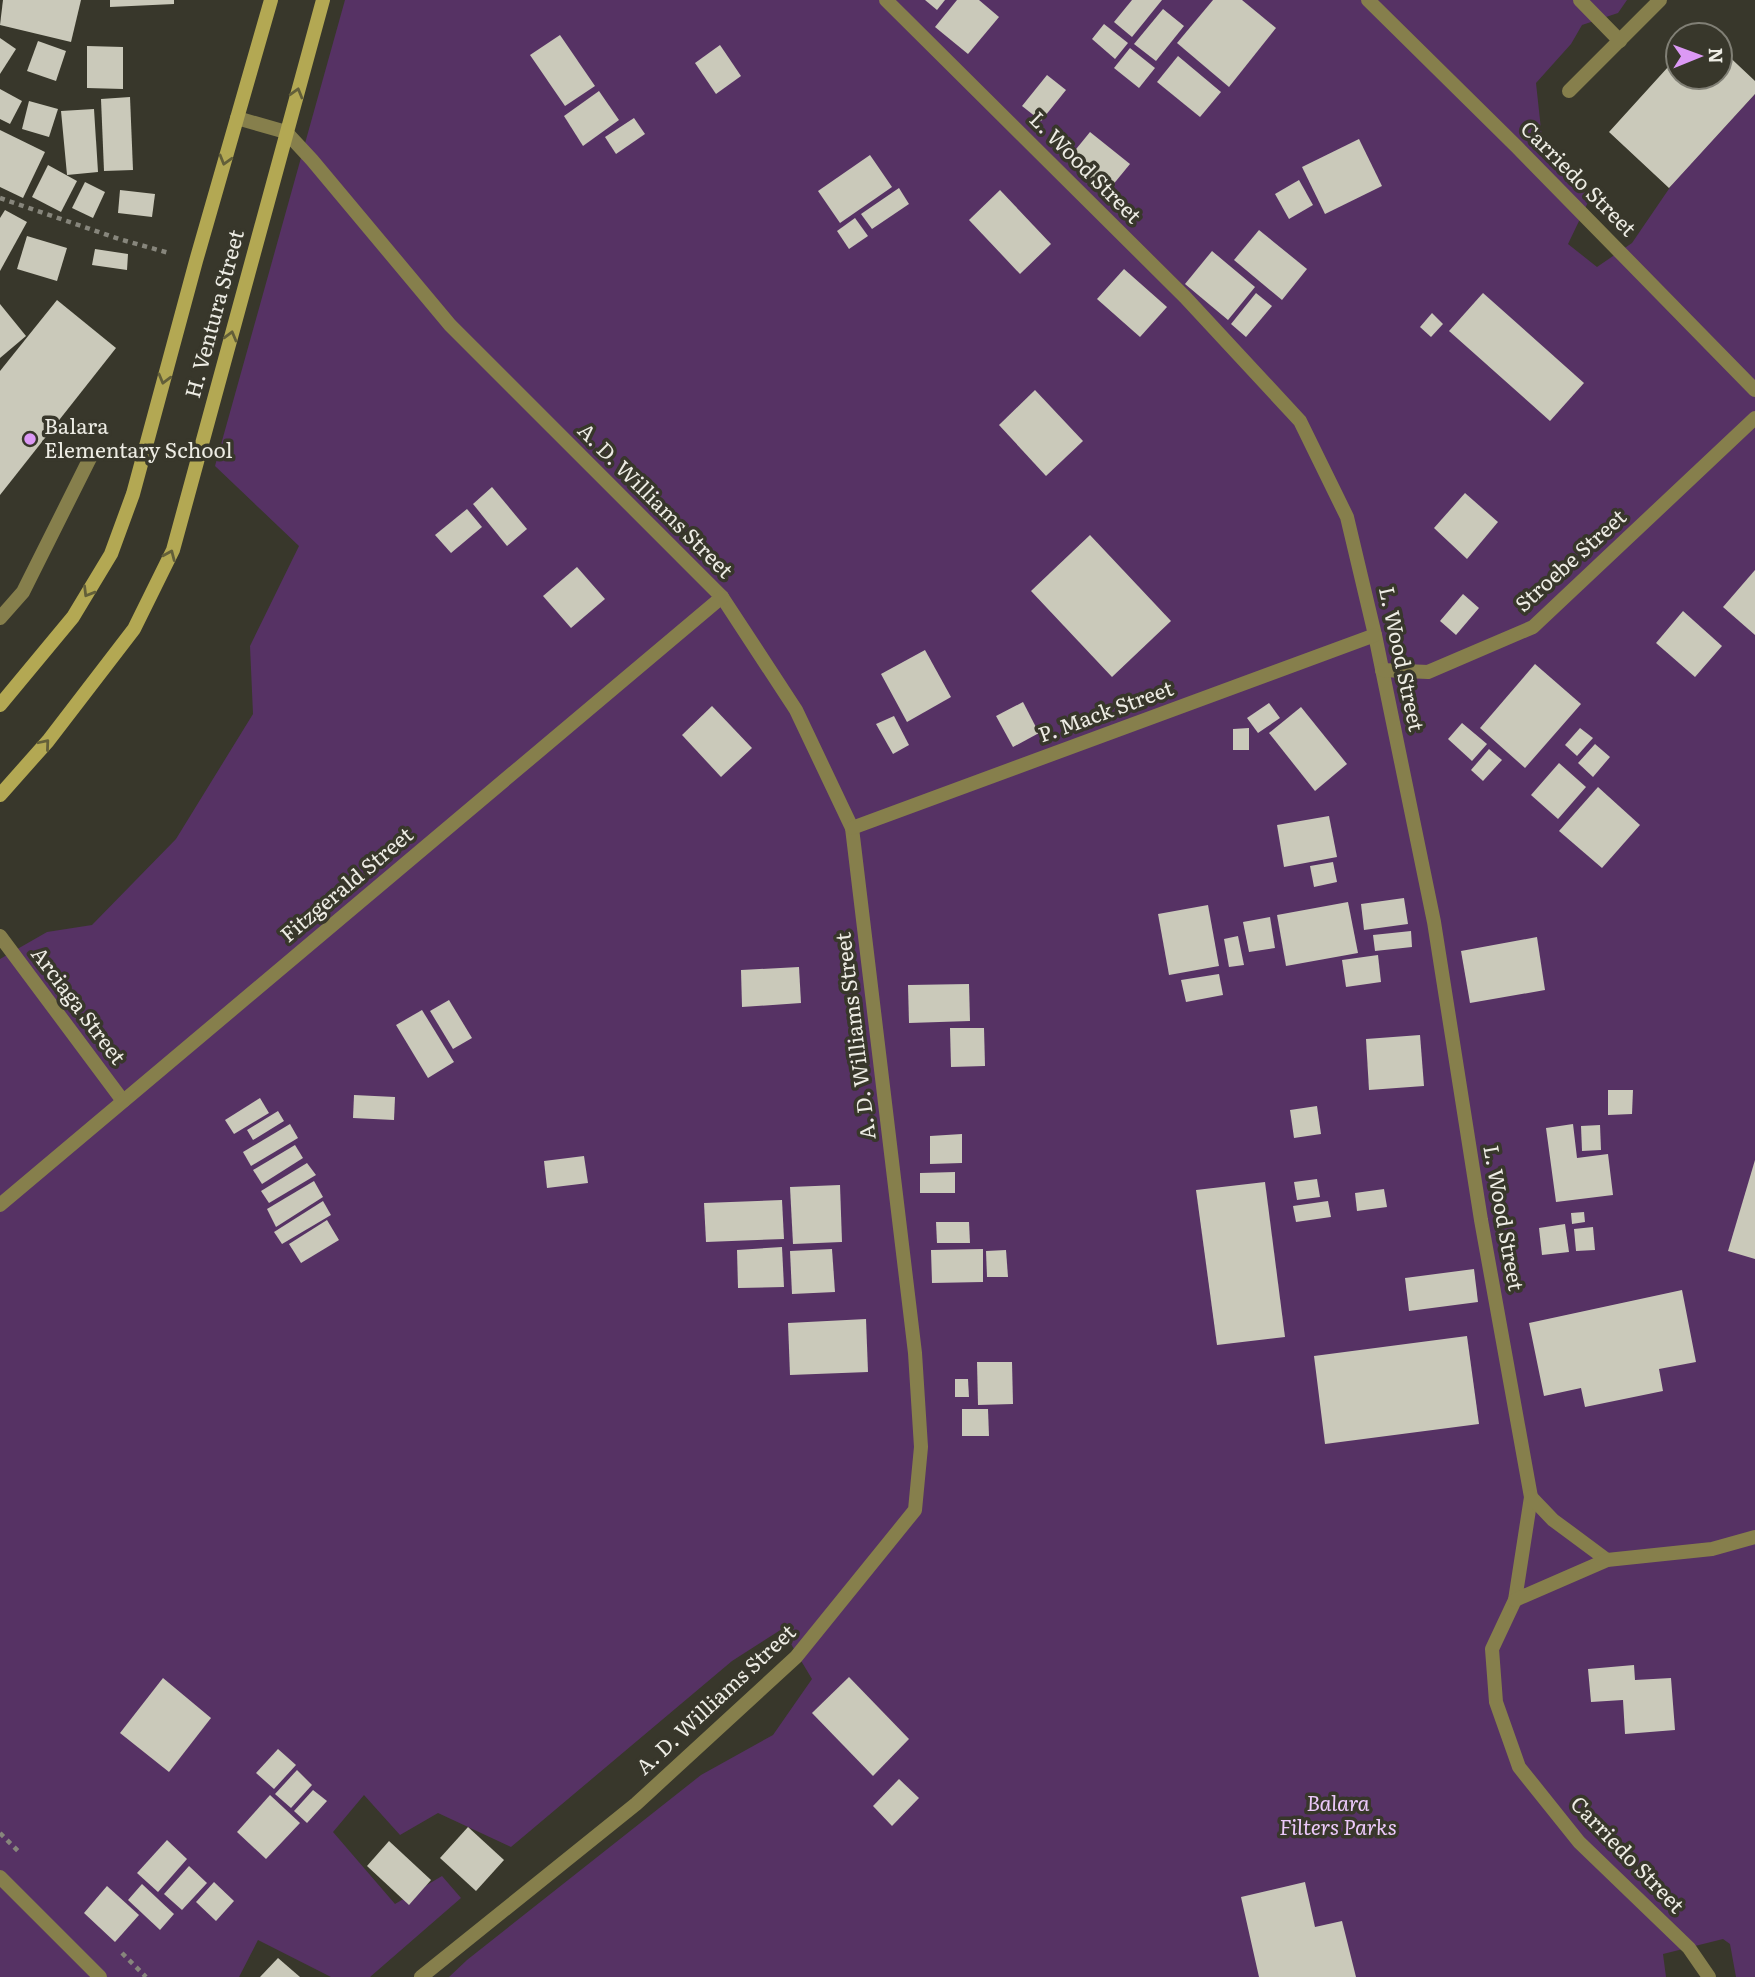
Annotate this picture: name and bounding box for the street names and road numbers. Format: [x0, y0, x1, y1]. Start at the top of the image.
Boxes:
street label: L. Wood Street [1024, 103, 1150, 230]
street label: Carriedo Street [1515, 112, 1645, 242]
street label: H. Ventura Street [175, 225, 250, 401]
street label: A. D. Williams Street [572, 414, 742, 584]
street label: Stroebe Street [1507, 500, 1632, 618]
street label: L. Wood Street [1373, 583, 1434, 734]
street label: P. Mack Street [1033, 671, 1177, 748]
street label: Fitzgerald Street [272, 818, 419, 948]
street label: A. D. Williams Street [825, 930, 882, 1142]
street label: Arciaga Street [25, 939, 135, 1070]
street label: L. Wood Street [1477, 1142, 1534, 1293]
street label: A. D. Williams Street [627, 1615, 802, 1781]
street label: Carriedo Street [1565, 1788, 1693, 1919]

